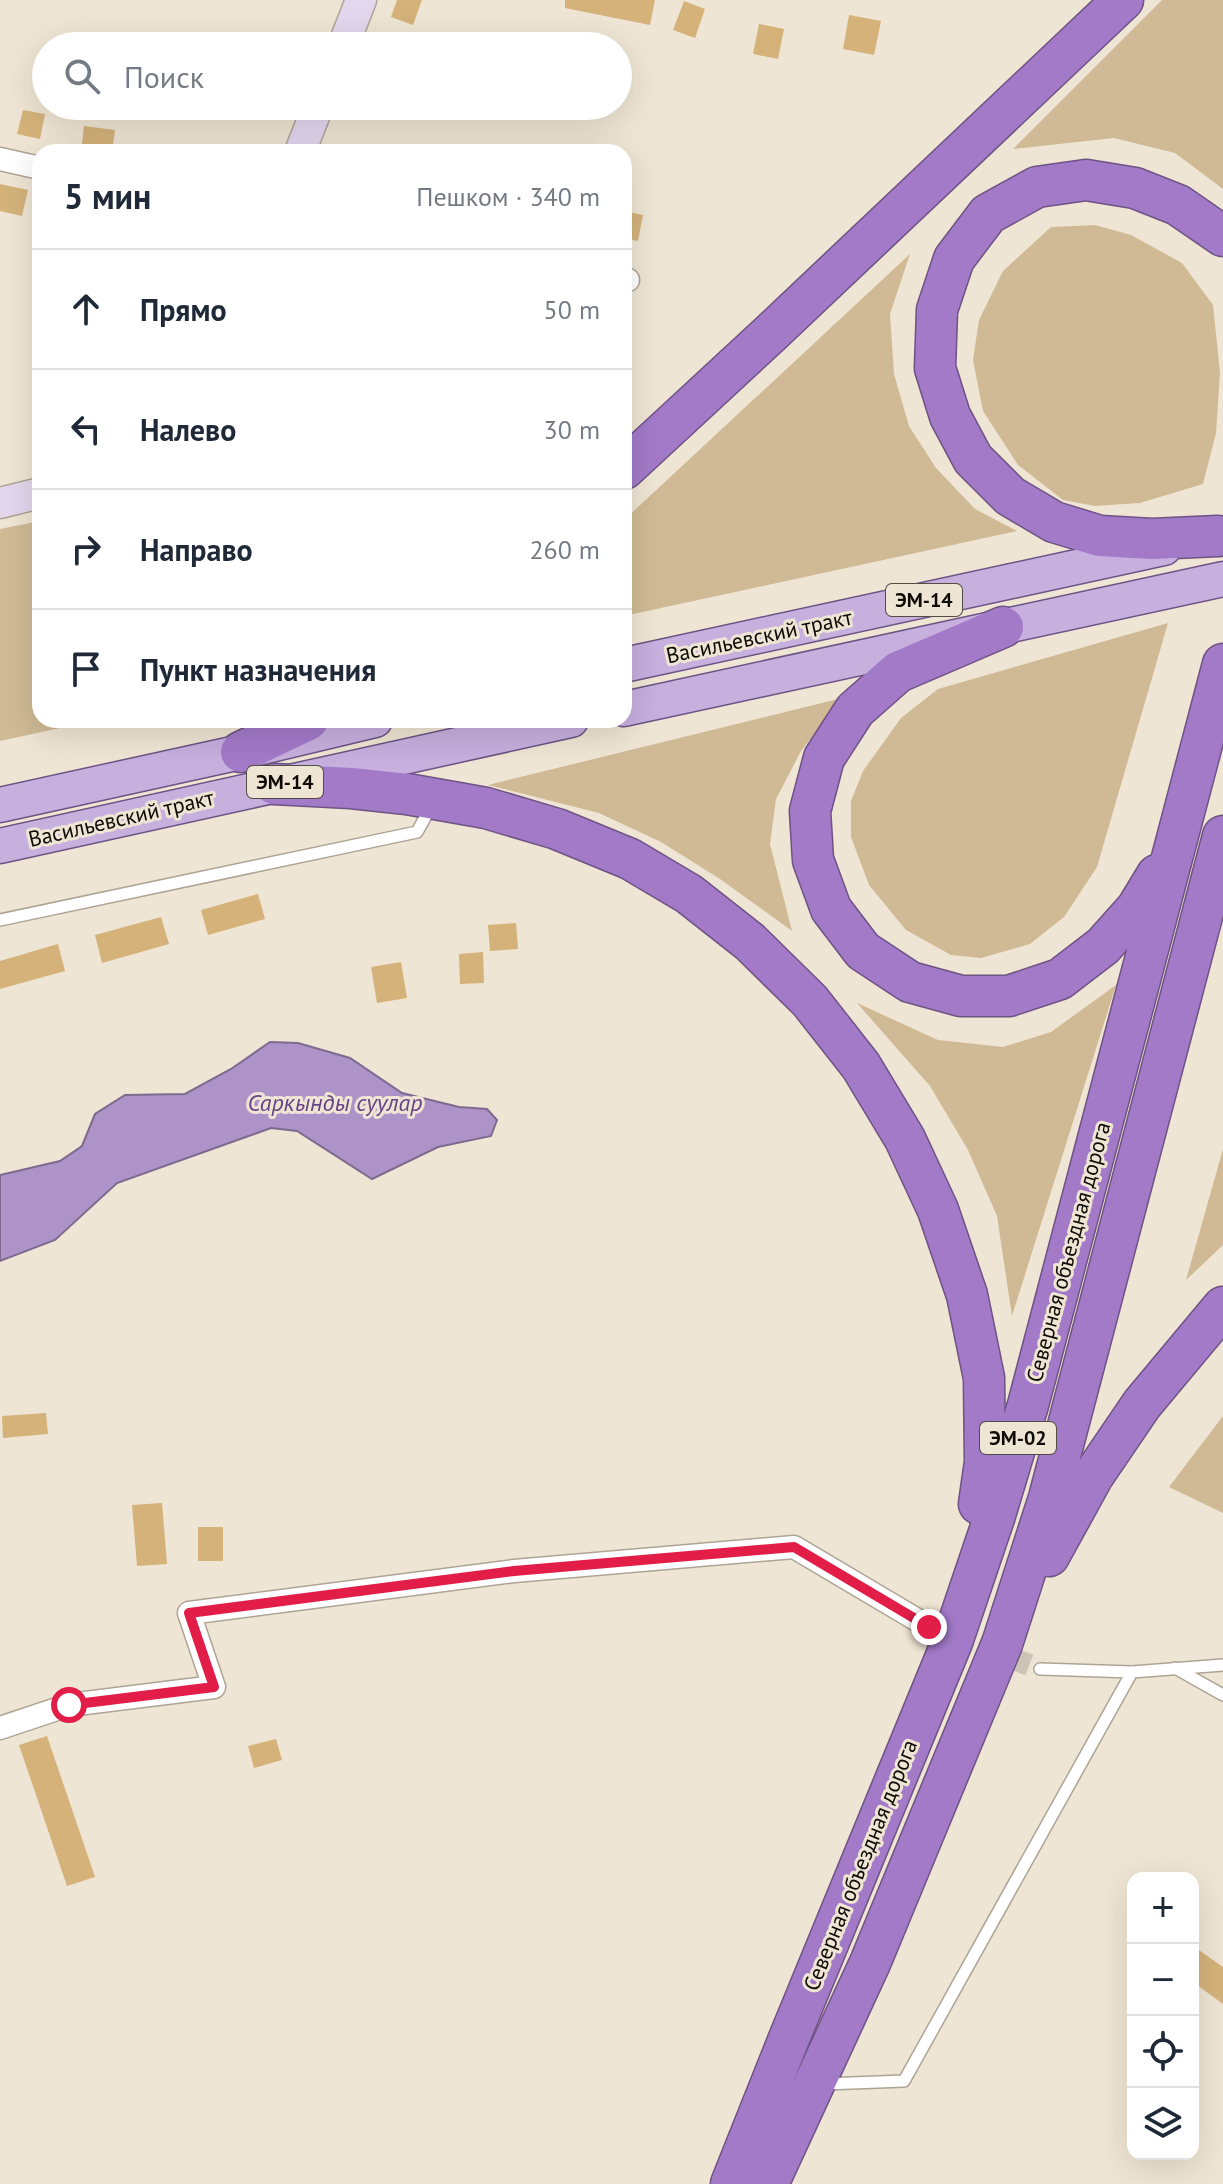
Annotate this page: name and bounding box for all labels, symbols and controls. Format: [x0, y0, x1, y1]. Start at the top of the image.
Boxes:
search box [32, 32, 632, 120]
icon: search [60, 54, 104, 98]
text: Поиск [124, 57, 204, 96]
text: 5 мин [64, 174, 151, 218]
text: Пешком · 340 m [416, 180, 600, 213]
icon: ahead [64, 287, 108, 331]
text: Прямо [140, 290, 227, 329]
text: 50 m [544, 293, 600, 326]
icon: left [64, 407, 108, 451]
text: Налево [140, 410, 236, 449]
text: 30 m [544, 413, 600, 446]
icon: right [64, 527, 108, 571]
text: Направо [140, 530, 253, 569]
text: 260 m [529, 533, 600, 566]
road number: ЭМ-14 [886, 584, 962, 616]
street label: Васильевский тракт [663, 603, 855, 669]
icon: arrive [64, 647, 108, 691]
text: Пункт назначения [140, 650, 376, 689]
road number: ЭМ-14 [247, 766, 323, 798]
street label: Васильевский тракт [25, 783, 217, 853]
water label: Саркынды суулар [248, 1087, 422, 1118]
street label: Северная объездная дорога [1020, 1119, 1116, 1385]
road number: ЭМ-02 [980, 1422, 1056, 1454]
route end [911, 1609, 947, 1645]
route start [51, 1687, 87, 1723]
street label: Северная объездная дорога [797, 1735, 923, 1995]
map controls [1127, 1872, 1199, 2160]
button: + [1127, 1872, 1199, 1944]
button: − [1127, 1944, 1199, 2016]
button: locate [1127, 2016, 1199, 2088]
button: layers [1127, 2088, 1199, 2160]

